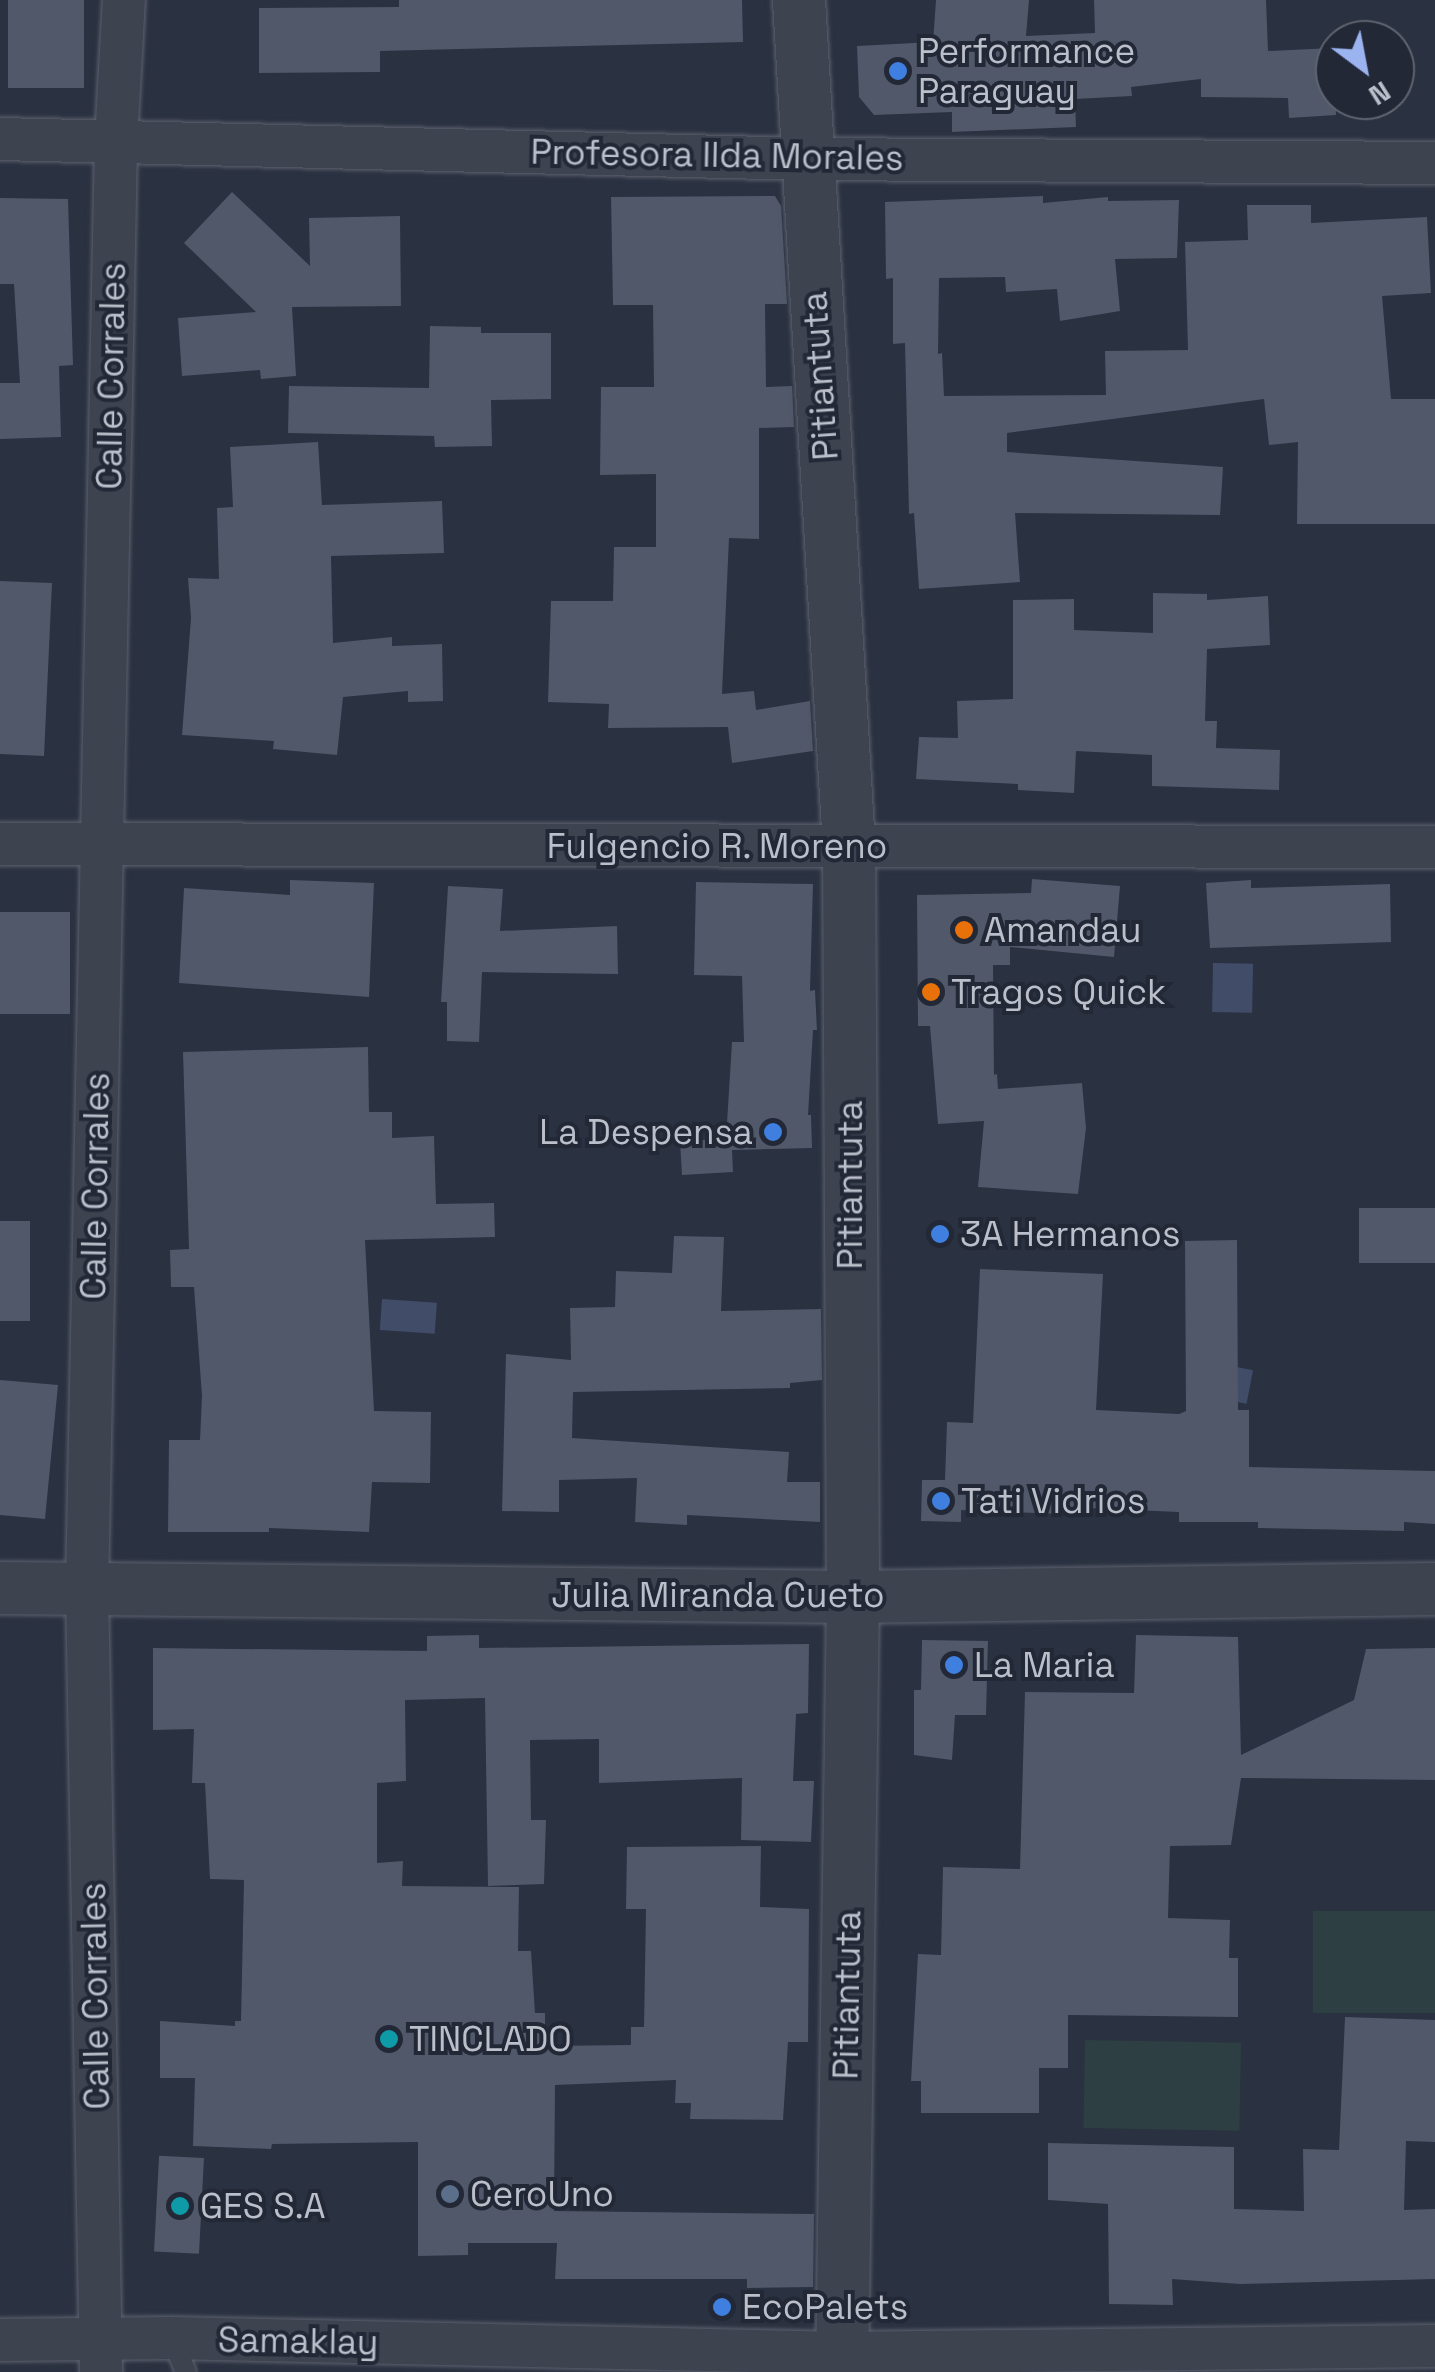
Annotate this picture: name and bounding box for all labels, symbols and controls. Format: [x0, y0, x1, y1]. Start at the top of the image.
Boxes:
north arrow [1315, 20, 1415, 120]
place label: Performance Paraguay [918, 30, 1135, 112]
marker: Performance Paraguay [887, 60, 909, 82]
text: N [1362, 74, 1397, 114]
street label: Profesora Ilda Morales [530, 131, 904, 179]
street label: Calle Corrales [88, 262, 134, 490]
street label: Pitiantuta [793, 290, 847, 462]
street label: Fulgencio R. Moreno [546, 825, 888, 867]
place label: Amandau [984, 909, 1141, 951]
marker: Amandau [953, 919, 975, 941]
place label: Tragos Quick [951, 971, 1166, 1013]
marker: Tragos Quick [920, 981, 942, 1003]
street label: Calle Corrales [72, 1072, 118, 1300]
street label: Pitiantuta [829, 1100, 871, 1270]
place label: La Despensa [539, 1111, 753, 1153]
marker: La Despensa [762, 1121, 784, 1143]
place label: 3A Hermanos [960, 1213, 1181, 1255]
marker: 3A Hermanos [929, 1223, 951, 1245]
place label: Tati Vidrios [961, 1480, 1146, 1522]
marker: Tati Vidrios [930, 1490, 952, 1512]
street label: Julia Miranda Cueto [551, 1574, 885, 1616]
place label: La Maria [974, 1644, 1115, 1686]
marker: La Maria [943, 1654, 965, 1676]
street label: Calle Corrales [72, 1882, 118, 2110]
street label: Pitiantuta [825, 1910, 869, 2080]
place label: TINCLADO [409, 2018, 572, 2060]
marker: TINCLADO [378, 2028, 400, 2050]
place label: CeroUno [470, 2173, 614, 2215]
marker: CeroUno [439, 2183, 461, 2205]
place label: GES S.A [200, 2185, 326, 2227]
marker: GES S.A [169, 2195, 191, 2217]
place label: EcoPalets [742, 2286, 908, 2328]
marker: EcoPalets [711, 2296, 733, 2318]
street label: Samaklay [217, 2319, 379, 2363]

